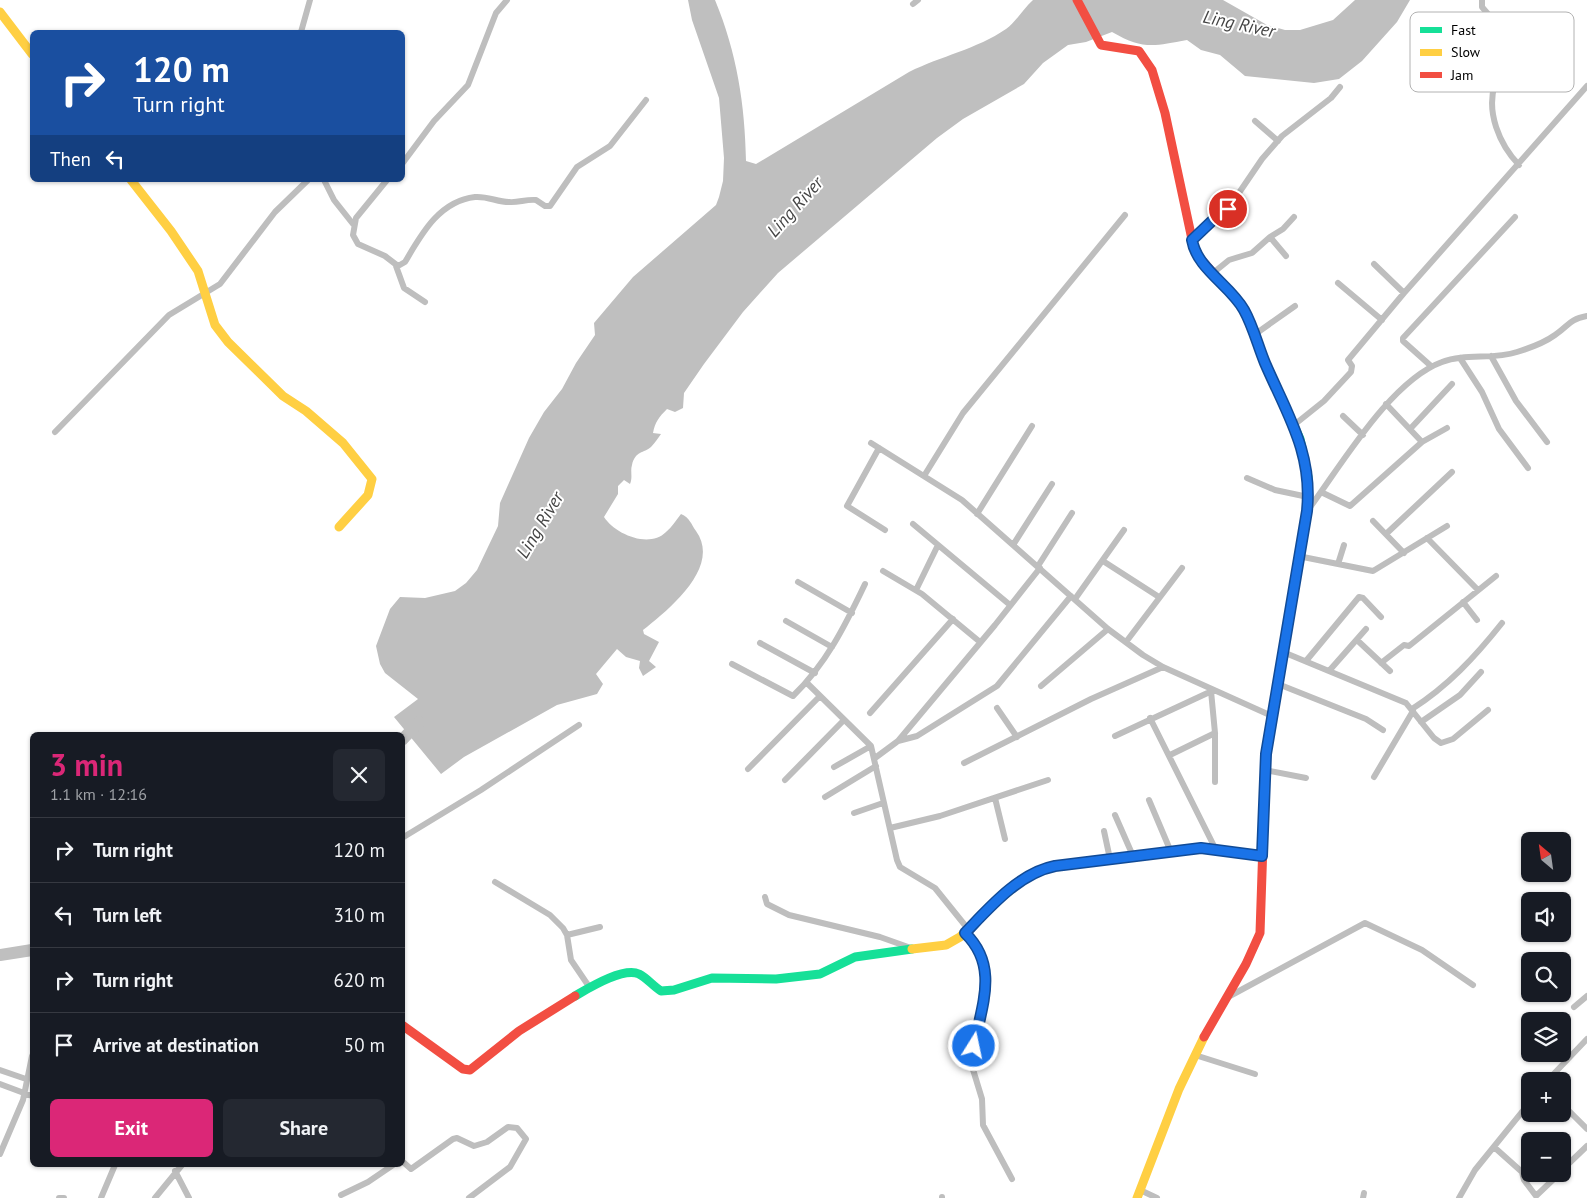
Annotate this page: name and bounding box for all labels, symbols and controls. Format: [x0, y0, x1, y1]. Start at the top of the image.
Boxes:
water label: Ling River [1201, 5, 1278, 43]
legend [1410, 12, 1574, 92]
text: Fast [1451, 21, 1476, 39]
text: Slow [1451, 43, 1481, 61]
text: 120 m [133, 46, 230, 92]
icon: right [50, 50, 115, 115]
text: Jam [1450, 66, 1473, 84]
text: Turn right [133, 90, 225, 118]
icon: left [101, 145, 129, 173]
text: Then [50, 147, 91, 171]
water label: Ling River [762, 171, 828, 242]
pin [1207, 188, 1249, 230]
icon: arrive [1214, 195, 1242, 223]
water label: Ling River [511, 486, 569, 562]
text: 3 min [50, 745, 123, 784]
button: close [333, 749, 385, 801]
text: 1.1 km · 12:16 [50, 784, 147, 804]
north arrow [1521, 832, 1571, 882]
map controls [1521, 832, 1571, 1182]
icon: right [50, 836, 78, 864]
text: Turn right [93, 838, 173, 862]
text: 120 m [333, 838, 385, 862]
button: sound [1521, 892, 1571, 942]
icon: left [50, 901, 78, 929]
text: Turn left [93, 903, 162, 927]
text: 310 m [333, 903, 385, 927]
button: search [1521, 952, 1571, 1002]
icon: right [50, 966, 78, 994]
text: Turn right [93, 968, 173, 992]
text: 620 m [333, 968, 385, 992]
button: layers [1521, 1012, 1571, 1062]
position arrow [947, 1019, 999, 1071]
icon: arrive [50, 1031, 78, 1059]
text: Arrive at destination [93, 1033, 259, 1057]
text: 50 m [344, 1033, 385, 1057]
button: + [1521, 1072, 1571, 1122]
button: Exit [50, 1099, 213, 1157]
button: Share [223, 1099, 385, 1157]
button: − [1521, 1132, 1571, 1182]

